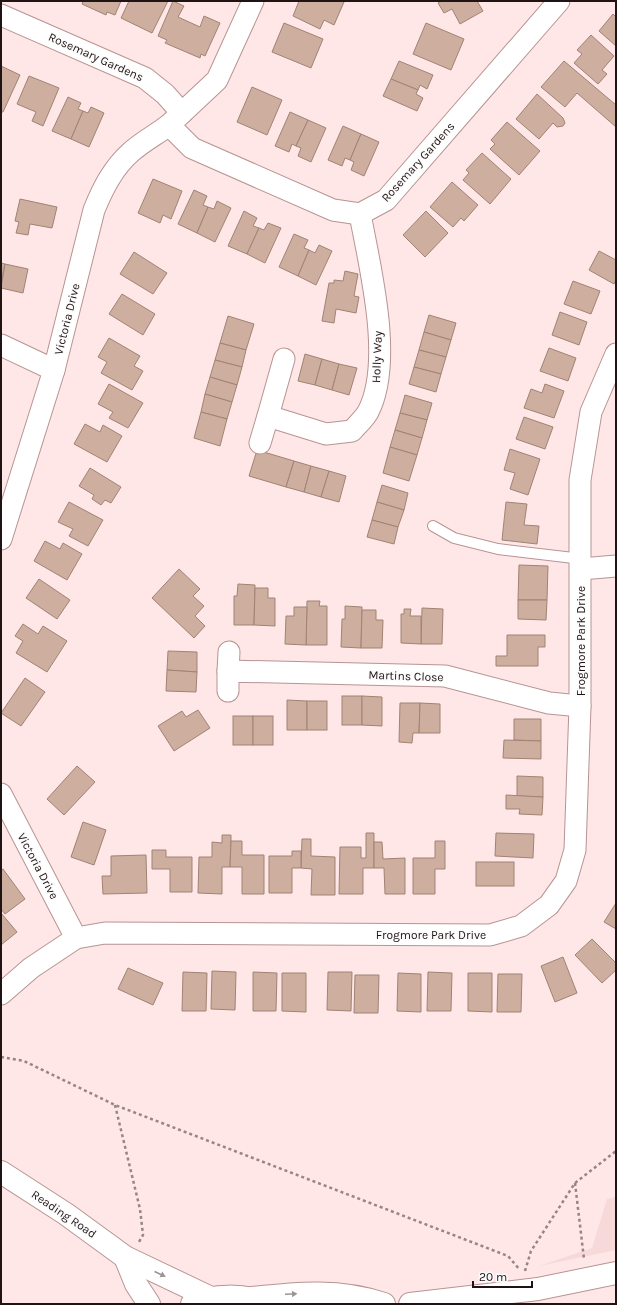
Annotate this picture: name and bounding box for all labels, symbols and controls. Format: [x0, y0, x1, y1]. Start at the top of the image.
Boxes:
street label: Rosemary Gardens [46, 30, 146, 84]
street label: Rosemary Gardens [379, 119, 457, 205]
street label: Victoria Drive [51, 282, 83, 356]
street label: Holly Way [369, 330, 385, 383]
street label: Frogmore Park Drive [574, 586, 588, 696]
street label: Martins Close [368, 668, 444, 684]
street label: Victoria Drive [15, 830, 61, 902]
street label: Frogmore Park Drive [376, 928, 486, 942]
street label: Reading Road [29, 1187, 99, 1241]
scale bar [473, 1263, 532, 1289]
text: 20 m [479, 1270, 507, 1284]
one-way arrow [155, 1271, 166, 1277]
one-way arrow [285, 1291, 297, 1298]

